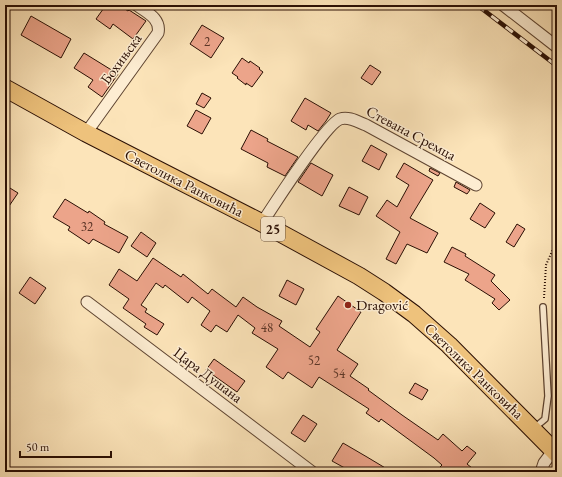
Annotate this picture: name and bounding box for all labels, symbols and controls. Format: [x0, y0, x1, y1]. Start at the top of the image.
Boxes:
street label: Бохињска [96, 29, 145, 88]
house number: 2 [204, 33, 211, 50]
street label: Стевана Сремца [363, 101, 459, 164]
street label: Светолика Ранковића [122, 144, 247, 221]
road number: 25 [261, 217, 285, 241]
house number: 32 [81, 218, 94, 235]
place label: Dragović [356, 295, 408, 314]
marker: Dragović [343, 300, 353, 310]
street label: Светолика Ранковића [421, 318, 528, 423]
house number: 48 [261, 319, 273, 336]
street label: Цара Душана [170, 343, 247, 407]
house number: 52 [308, 352, 321, 369]
house number: 54 [333, 365, 346, 382]
scale bar [20, 433, 111, 459]
text: 50 m [26, 439, 50, 455]

